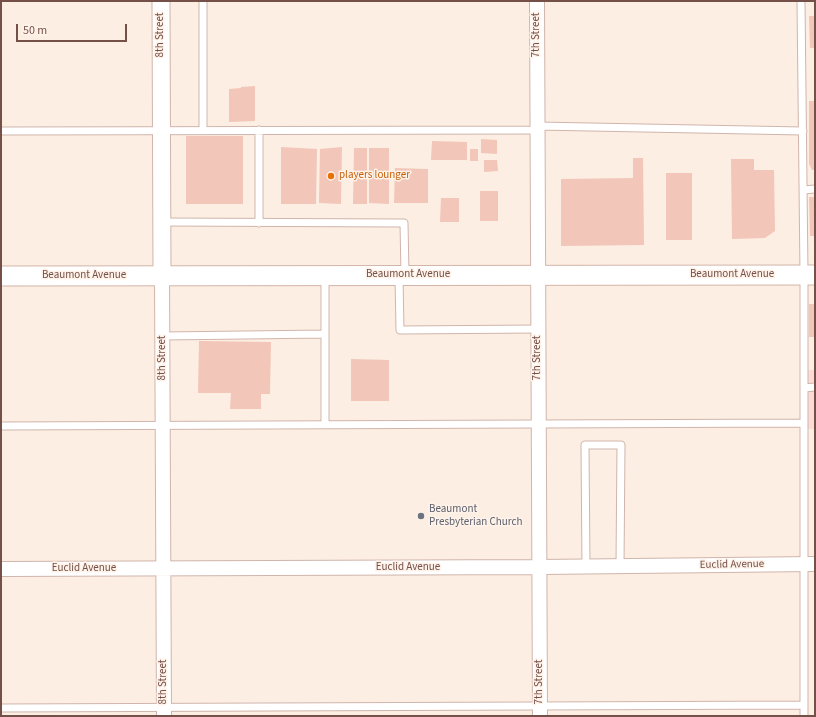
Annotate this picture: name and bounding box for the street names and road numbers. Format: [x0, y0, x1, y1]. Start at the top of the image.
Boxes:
street label: 8th Street [154, 13, 168, 57]
street label: 7th Street [530, 13, 544, 57]
street label: Beaumont Avenue [366, 268, 450, 282]
street label: Beaumont Avenue [690, 268, 774, 282]
street label: Beaumont Avenue [42, 269, 126, 283]
street label: 8th Street [156, 336, 170, 380]
street label: 7th Street [531, 336, 545, 380]
street label: Euclid Avenue [700, 558, 764, 572]
street label: Euclid Avenue [376, 561, 440, 575]
street label: Euclid Avenue [52, 562, 116, 576]
street label: 8th Street [157, 660, 171, 704]
street label: 7th Street [533, 660, 547, 704]

